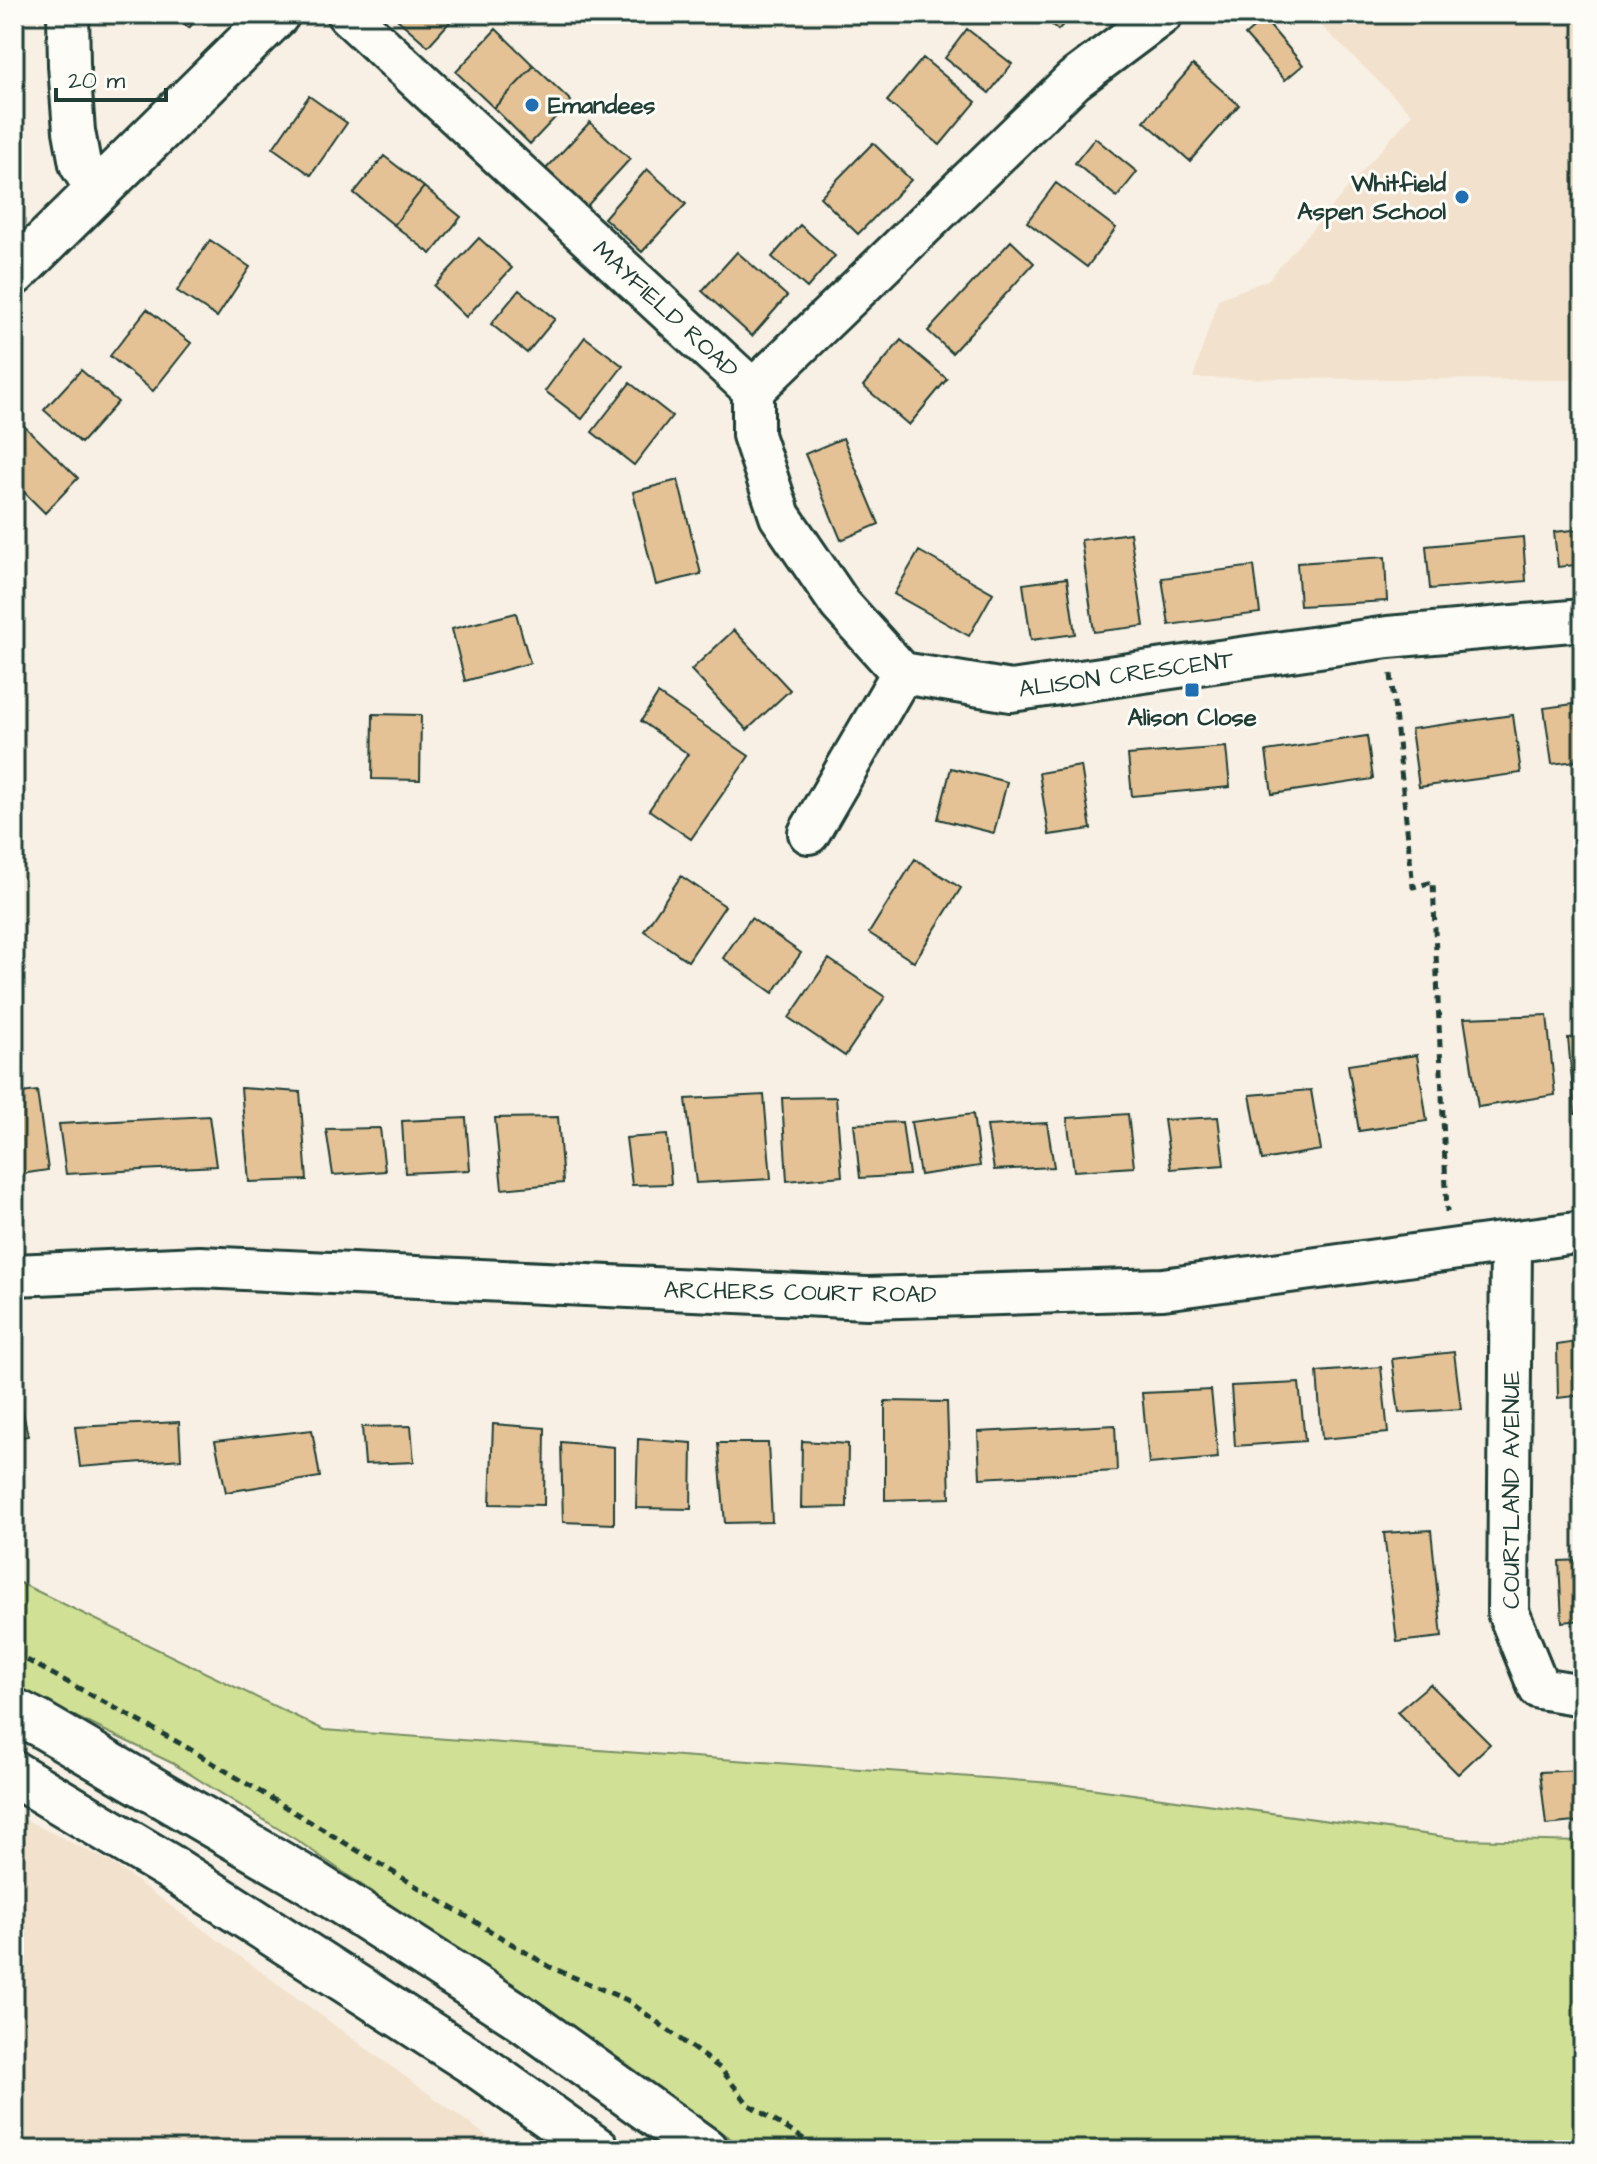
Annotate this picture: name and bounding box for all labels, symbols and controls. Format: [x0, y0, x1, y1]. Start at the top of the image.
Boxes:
scale bar [56, 52, 166, 102]
text: 20 m [68, 64, 125, 98]
place label: Emandees [548, 89, 655, 123]
marker: Emandees [523, 96, 541, 114]
place label: Whitfield Aspen School [1297, 167, 1447, 229]
marker: Whitfield Aspen School [1453, 188, 1471, 206]
street label: MAYFIELD ROAD [585, 233, 746, 386]
street label: ALISON CRESCENT [1016, 643, 1236, 707]
marker: Alison Close [1183, 681, 1201, 699]
place label: Alison Close [1127, 701, 1257, 735]
street label: ARCHERS COURT ROAD [663, 1274, 937, 1312]
street label: COURTLAND AVENUE [1495, 1371, 1529, 1609]

